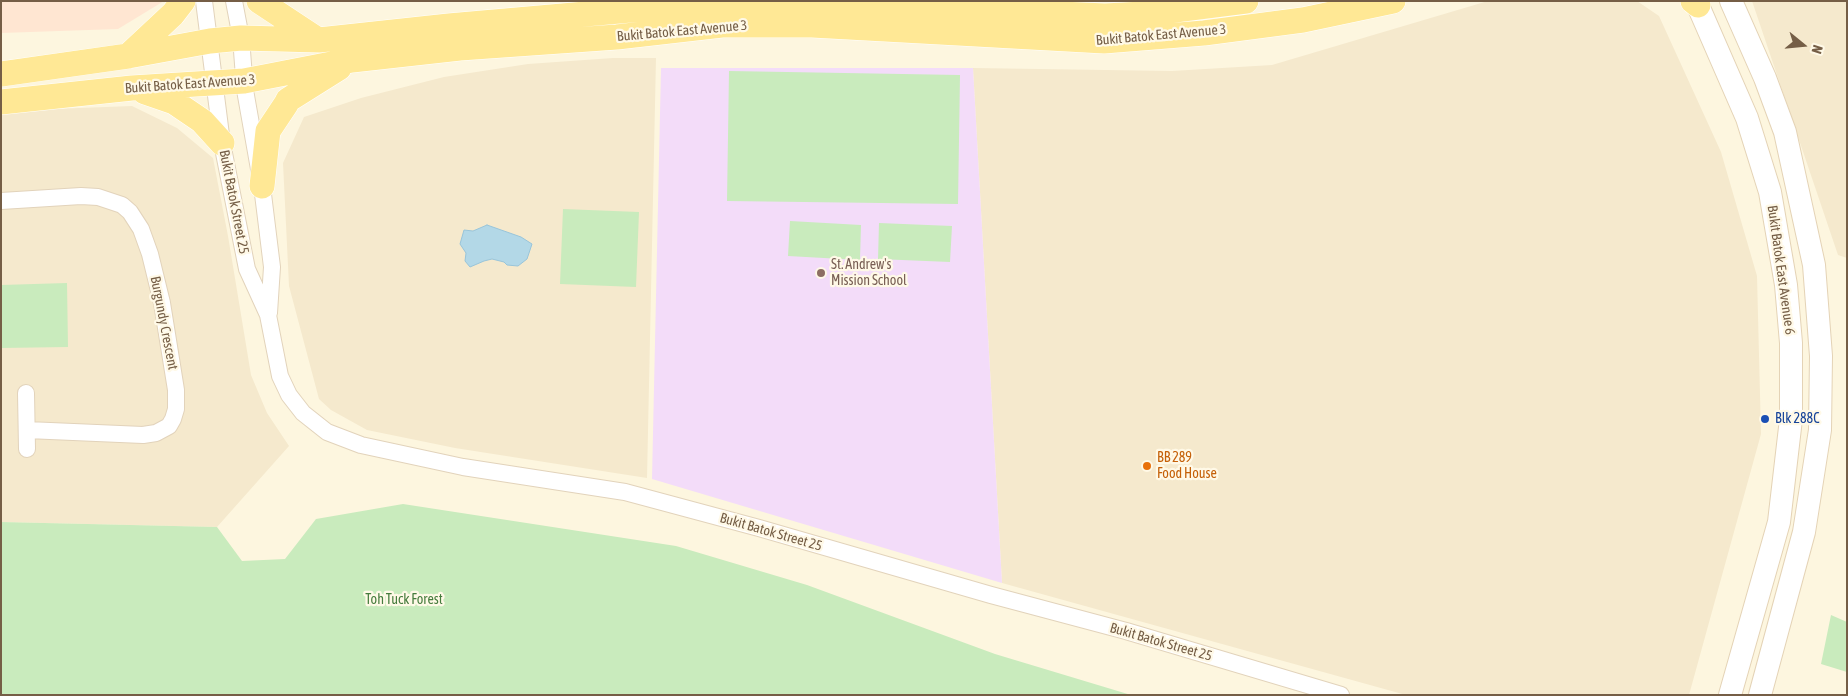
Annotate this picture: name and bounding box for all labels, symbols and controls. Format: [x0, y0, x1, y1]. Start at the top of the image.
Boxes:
street label: Bukit Batok East Avenue 3 [616, 17, 748, 45]
north arrow [1778, 20, 1828, 70]
street label: Bukit Batok East Avenue 3 [1095, 21, 1227, 49]
text: N [1808, 43, 1826, 56]
street label: Bukit Batok East Avenue 3 [124, 71, 256, 97]
street label: Bukit Batok Street 25 [216, 148, 252, 256]
street label: Bukit Batok East Avenue 6 [1764, 204, 1798, 336]
place label: St. Andrew's Mission School [831, 257, 907, 290]
marker: St. Andrew's Mission School [815, 267, 827, 279]
street label: Burgundy Crescent [147, 275, 181, 371]
place label: Blk 288C [1775, 411, 1819, 427]
marker: Blk 288C [1759, 413, 1771, 425]
place label: BB 289 Food House [1157, 450, 1217, 482]
marker: BB 289 Food House [1141, 460, 1153, 472]
street label: Bukit Batok Street 25 [718, 509, 824, 555]
park label: Toh Tuck Forest [365, 592, 443, 608]
street label: Bukit Batok Street 25 [1108, 619, 1214, 665]

